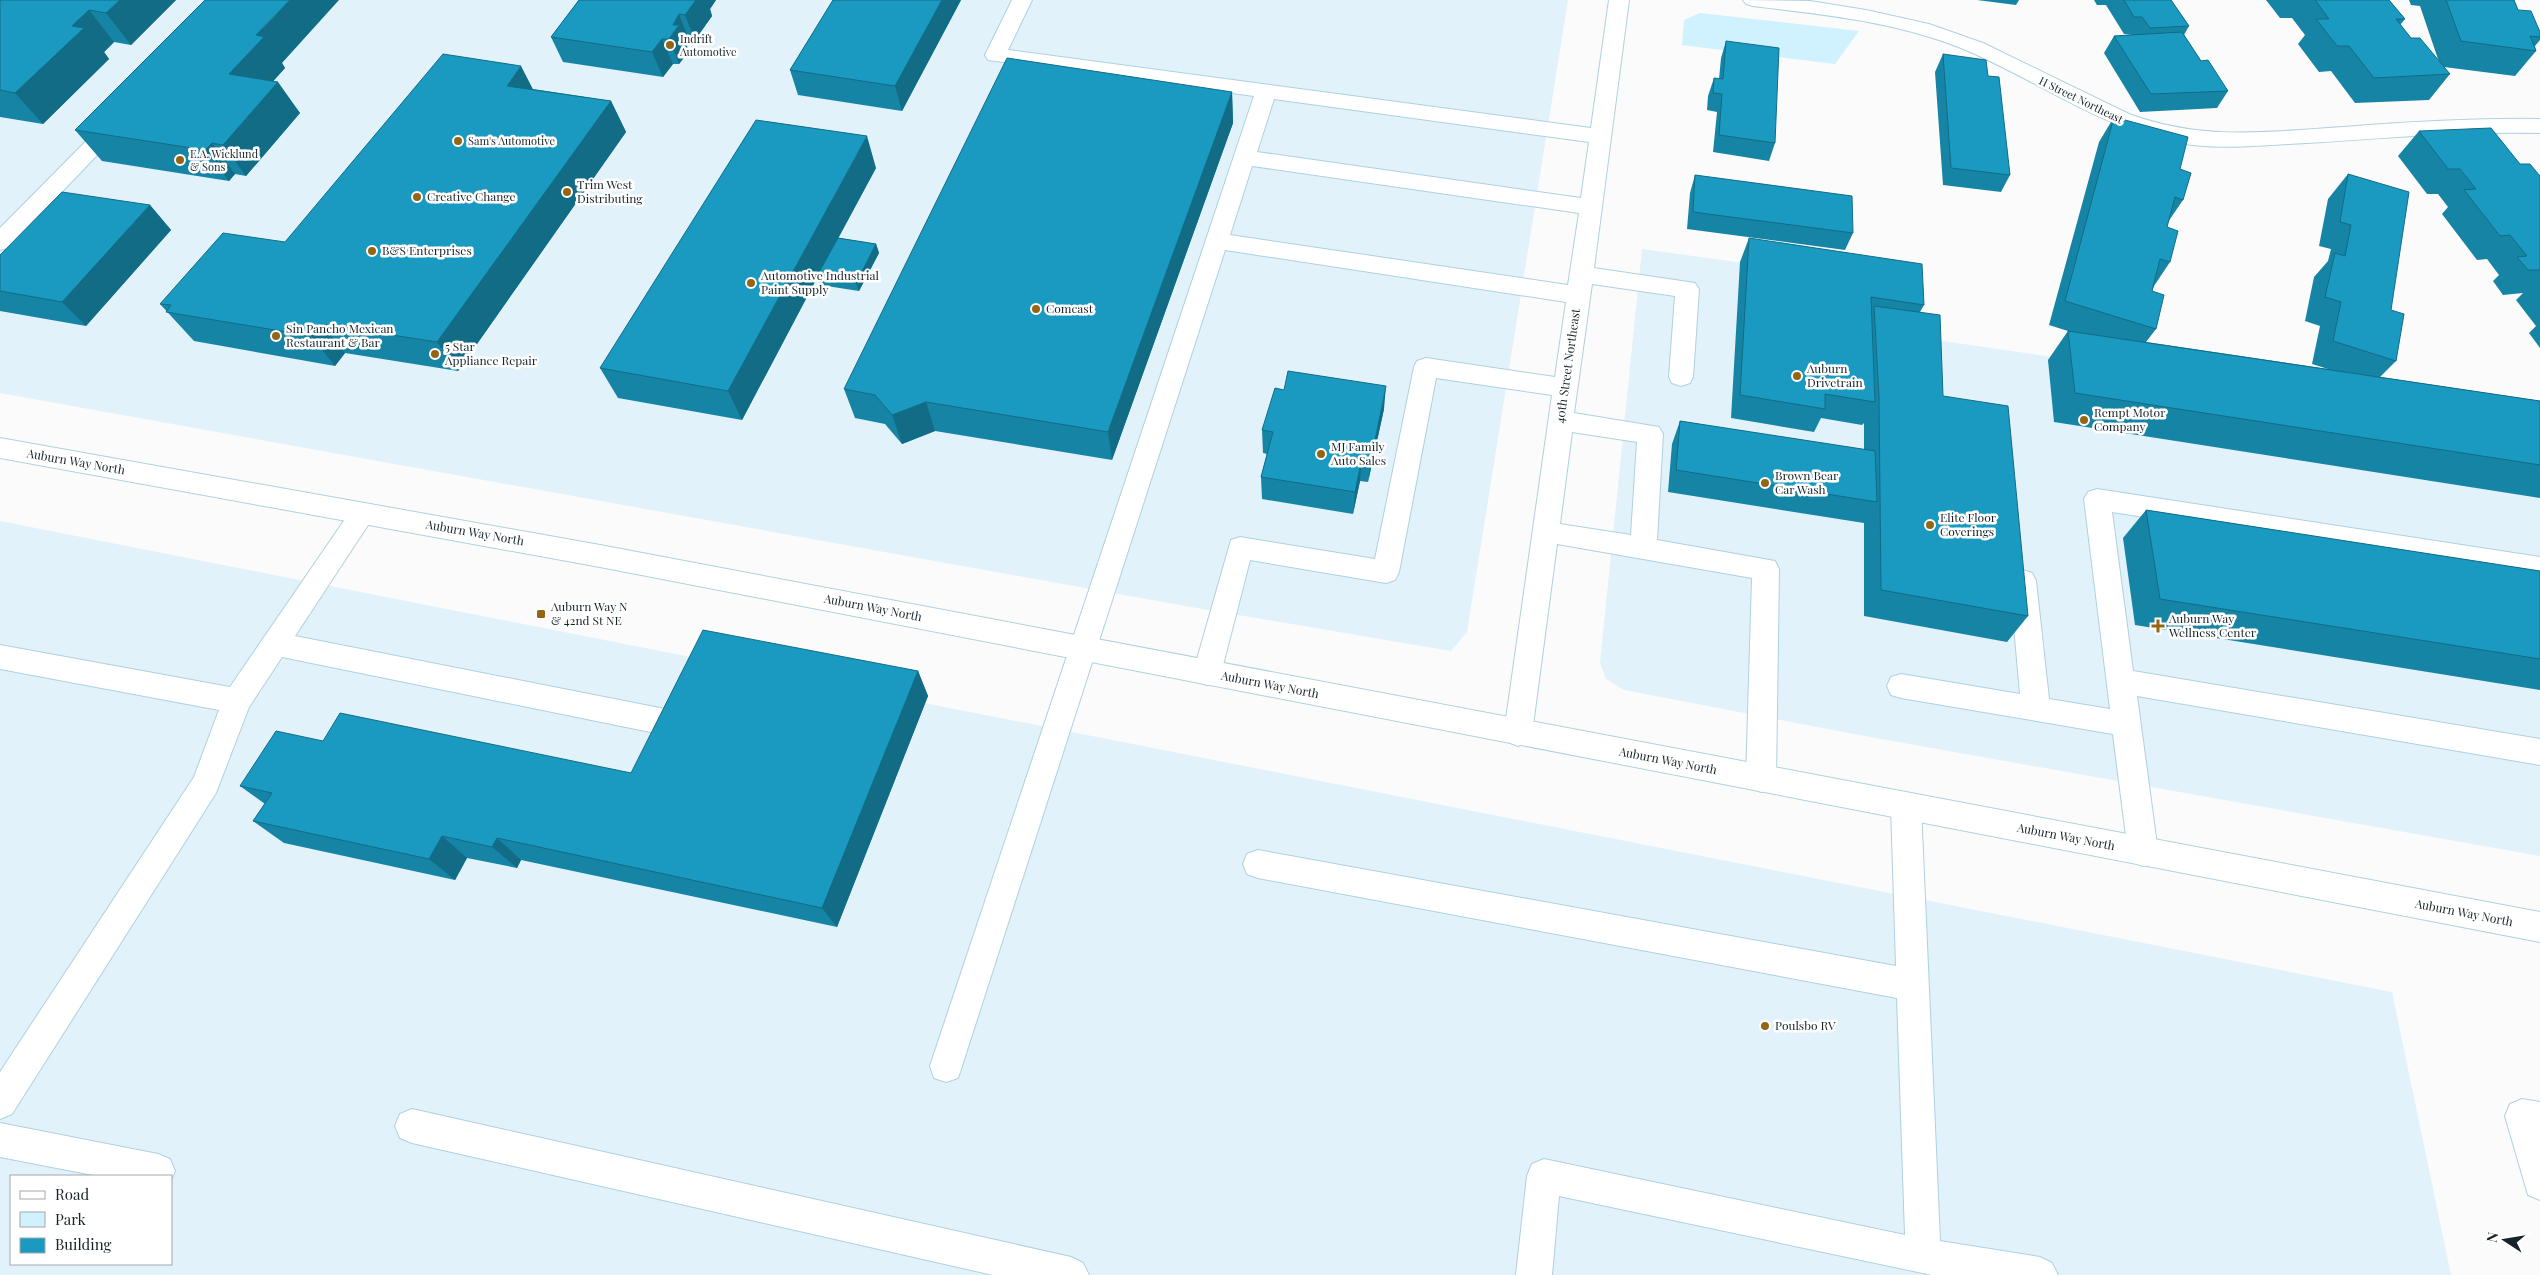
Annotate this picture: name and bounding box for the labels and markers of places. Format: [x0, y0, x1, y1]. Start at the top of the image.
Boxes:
place label: Indrift Automotive [679, 31, 737, 59]
marker: Indrift Automotive [664, 39, 676, 51]
place label: Sam's Automotive [468, 133, 555, 148]
marker: Sam's Automotive [452, 135, 464, 147]
place label: E.A. Wicklund & Sons [190, 146, 259, 174]
marker: E.A. Wicklund & Sons [174, 154, 186, 166]
place label: Trim West Distributing [577, 176, 643, 206]
marker: Trim West Distributing [561, 186, 573, 198]
place label: Creative Change [427, 188, 516, 204]
marker: Creative Change [411, 191, 423, 203]
place label: B&S Enterprises [382, 242, 472, 258]
marker: B&S Enterprises [366, 245, 378, 257]
place label: Automotive Industrial Paint Supply [760, 267, 879, 297]
marker: Automotive Industrial Paint Supply [745, 277, 757, 289]
place label: Comcast [1046, 300, 1094, 316]
marker: Comcast [1030, 303, 1042, 315]
place label: Sin Pancho Mexican Restaurant & Bar [286, 320, 394, 350]
marker: Sin Pancho Mexican Restaurant & Bar [270, 330, 282, 342]
place label: 5 Star Appliance Repair [444, 338, 538, 368]
marker: 5 Star Appliance Repair [429, 348, 441, 360]
place label: Auburn Drivetrain [1806, 360, 1863, 390]
marker: Auburn Drivetrain [1791, 370, 1803, 382]
place label: Rempt Motor Company [2094, 404, 2166, 434]
marker: Rempt Motor Company [2078, 414, 2090, 426]
place label: MJ Family Auto Sales [1330, 438, 1386, 468]
marker: MJ Family Auto Sales [1315, 448, 1327, 460]
place label: Brown Bear Car Wash [1775, 467, 1839, 497]
marker: Brown Bear Car Wash [1759, 477, 1771, 489]
place label: Elite Floor Coverings [1940, 509, 1997, 539]
marker: Elite Floor Coverings [1924, 519, 1936, 531]
place label: Auburn Way N & 42nd St NE [550, 598, 628, 628]
marker: Auburn Way N & 42nd St NE [535, 608, 547, 620]
place label: Auburn Way Wellness Center [2168, 610, 2257, 640]
marker: Auburn Way Wellness Center [2151, 619, 2165, 633]
place label: Poulsbo RV [1775, 1017, 1836, 1033]
marker: Poulsbo RV [1759, 1020, 1771, 1032]

